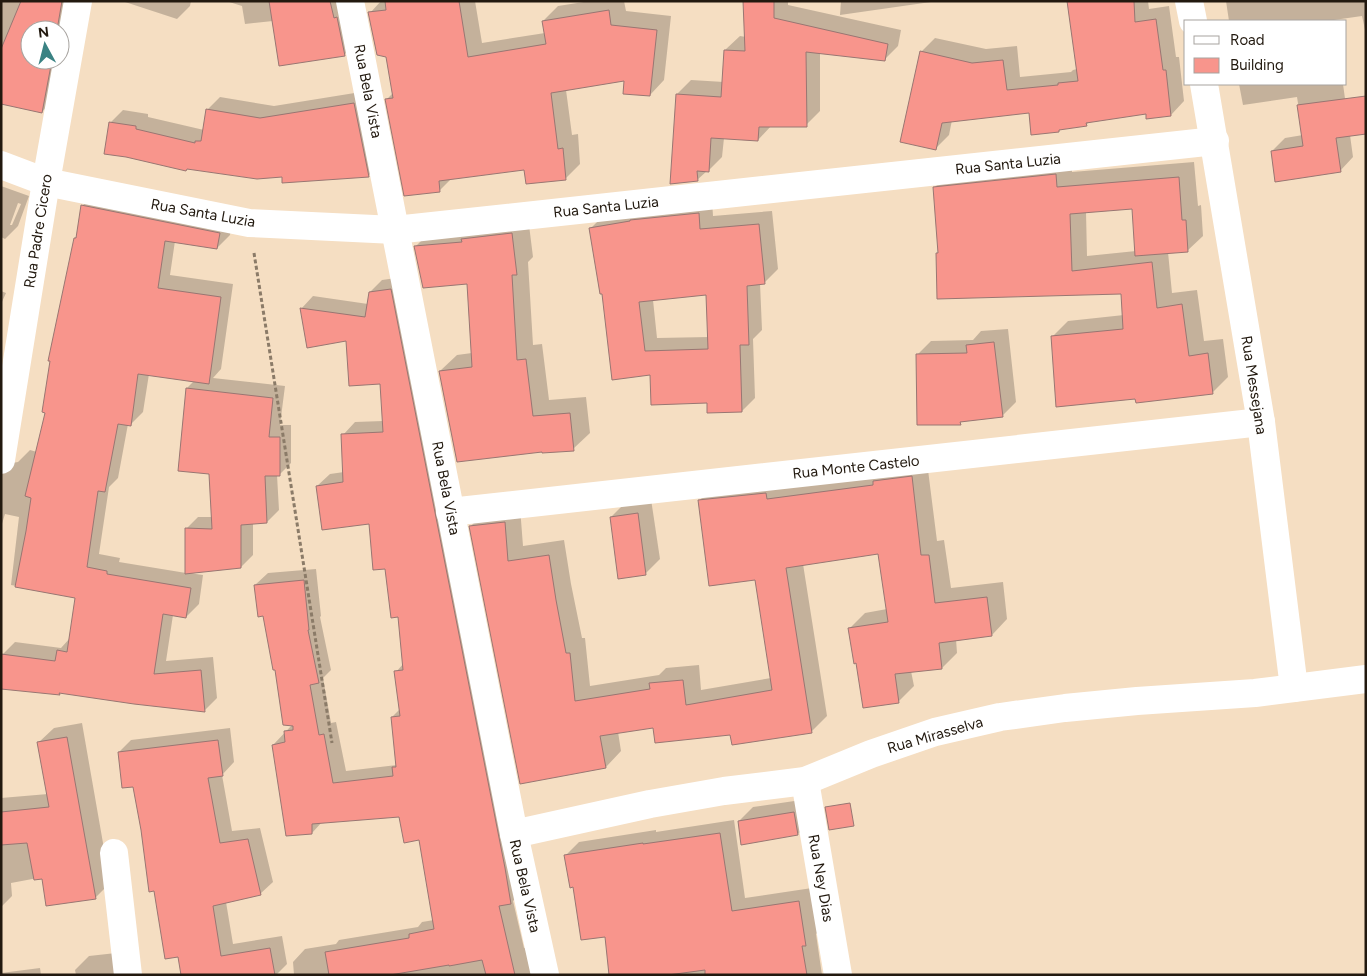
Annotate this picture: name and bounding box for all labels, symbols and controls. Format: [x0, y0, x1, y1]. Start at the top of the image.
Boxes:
north arrow [20, 20, 70, 70]
legend [1184, 20, 1347, 85]
text: N [37, 23, 50, 42]
text: Road [1230, 31, 1265, 49]
street label: Rua Bela Vista [350, 43, 386, 139]
text: Building [1230, 56, 1284, 74]
street label: Rua Santa Luzia [954, 150, 1062, 178]
street label: Rua Padre Cicero [20, 172, 56, 289]
street label: Rua Santa Luzia [552, 193, 660, 221]
street label: Rua Santa Luzia [149, 195, 257, 231]
street label: Rua Messejana [1237, 334, 1271, 436]
street label: Rua Bela Vista [428, 440, 464, 536]
street label: Rua Monte Castelo [792, 451, 921, 483]
street label: Rua Mirasselva [885, 713, 985, 757]
street label: Rua Ney Dias [804, 833, 838, 923]
street label: Rua Bela Vista [506, 838, 544, 934]

